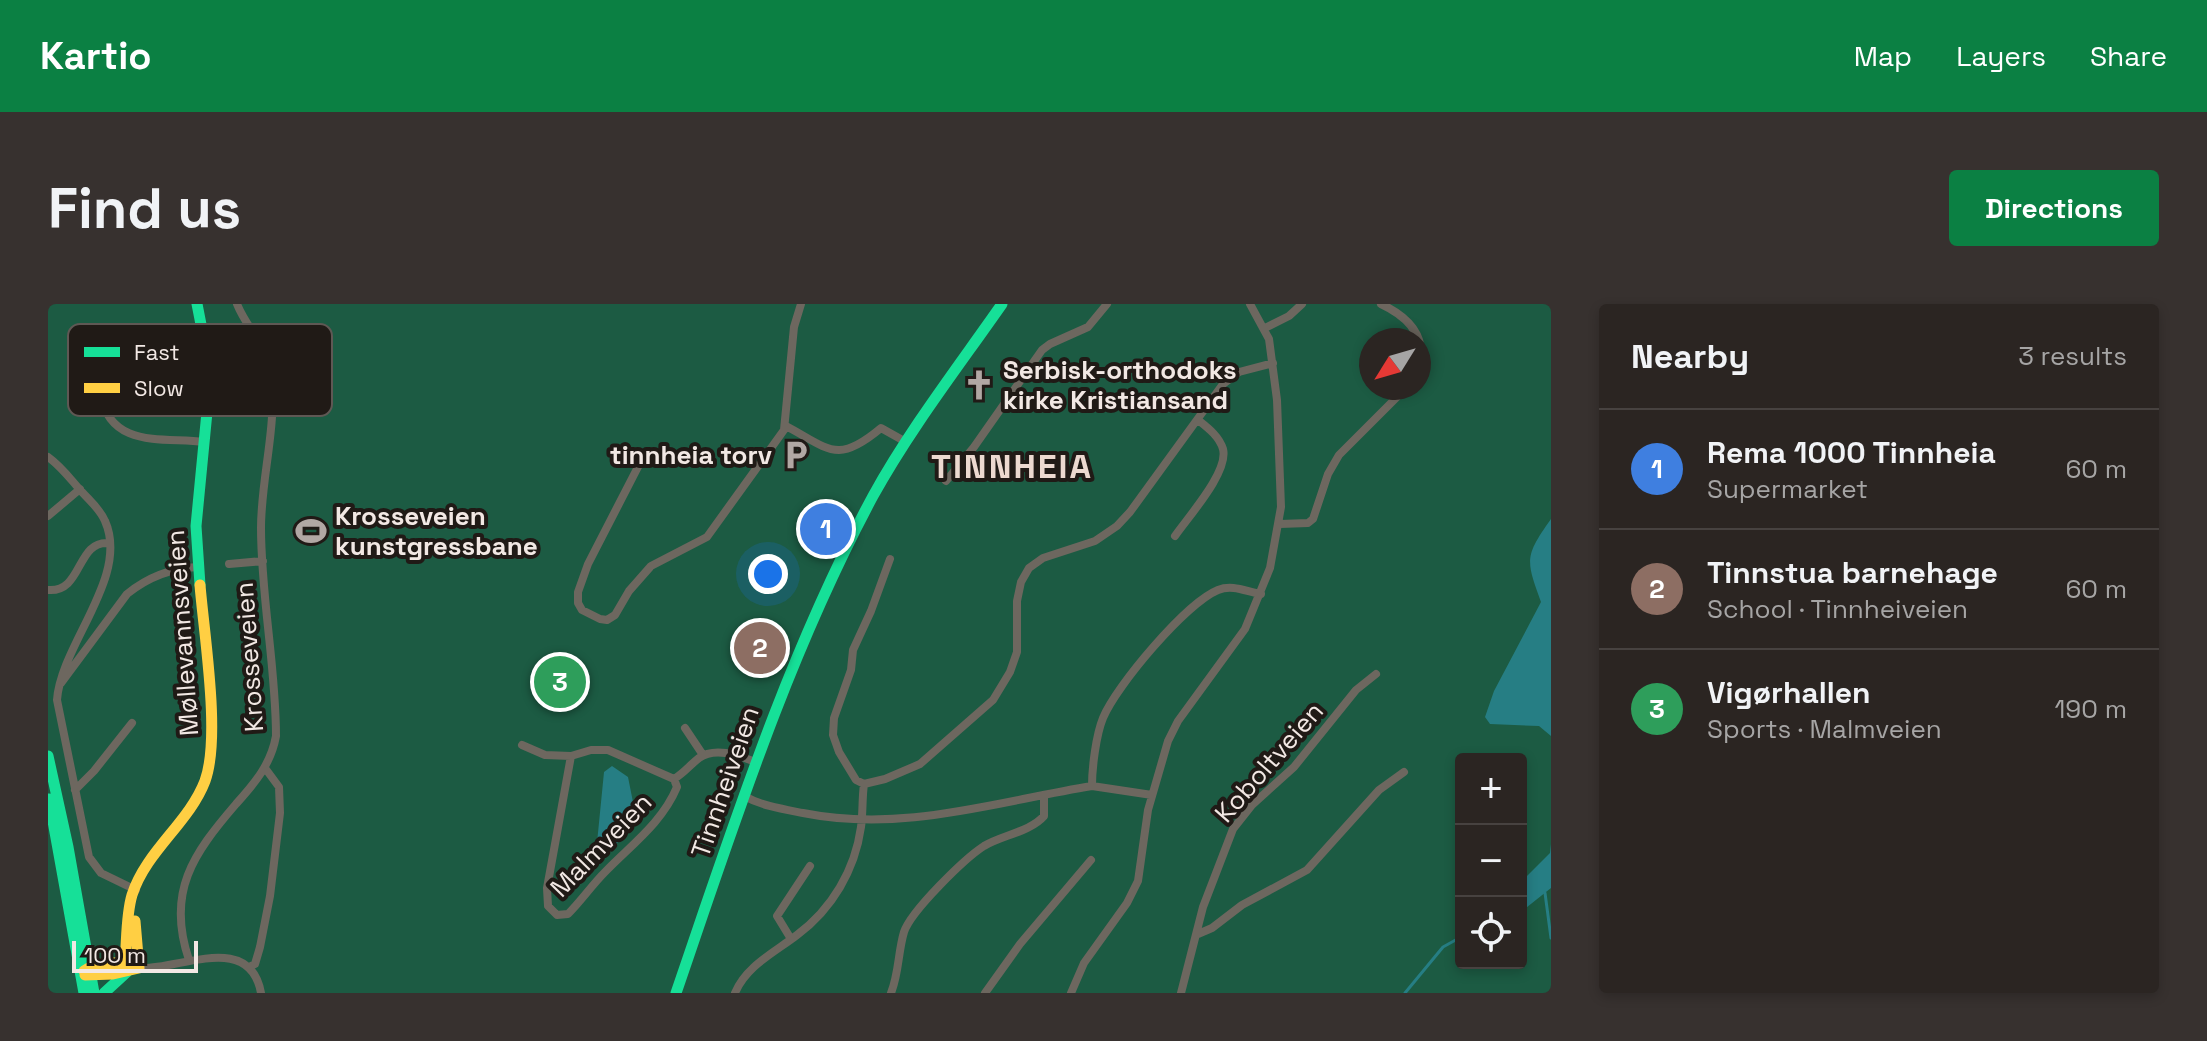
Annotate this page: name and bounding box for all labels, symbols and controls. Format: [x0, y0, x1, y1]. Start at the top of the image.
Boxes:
text: Kartio [40, 32, 152, 80]
text: Map [1854, 38, 1912, 74]
text: Layers [1956, 38, 2046, 74]
text: Share [2090, 38, 2167, 74]
button: Directions [1949, 170, 2159, 246]
text: Find us [48, 173, 241, 244]
legend [68, 324, 332, 416]
north arrow [1359, 328, 1431, 400]
text: Nearby [1631, 335, 1749, 378]
text: Fast [134, 338, 180, 366]
text: 3 results [2018, 339, 2127, 373]
place label: Serbisk-orthodoks kirke Kristiansand [1003, 353, 1237, 417]
church icon: Serbisk-orthodoks kirke Kristiansand [962, 368, 996, 402]
text: Slow [134, 374, 184, 402]
text: Rema 1000 Tinnheia [1707, 433, 1996, 472]
place label: tinnheia torv [610, 438, 772, 472]
parking icon: tinnheia torv [779, 438, 813, 472]
district label: TINNHEIA [931, 445, 1093, 488]
text: 1 [1651, 452, 1663, 486]
text: 60 m [2065, 452, 2127, 486]
text: Supermarket [1707, 472, 1868, 506]
place label: Krosseveien kunstgressbane [335, 499, 538, 563]
pin: 1 [800, 499, 852, 559]
sports icon: Krosseveien kunstgressbane [294, 514, 328, 548]
street label: Møllevannsveien [158, 529, 206, 737]
text: Tinnstua barnehage [1707, 553, 1998, 592]
your location [748, 554, 788, 594]
text: 2 [1649, 572, 1665, 606]
text: 60 m [2065, 572, 2127, 606]
street label: Krosseveien [227, 581, 271, 733]
text: School · Tinnheiveien [1707, 592, 1968, 626]
pin: 2 [734, 618, 786, 678]
pin: 3 [534, 652, 586, 712]
text: Vigørhallen [1707, 673, 1870, 712]
text: 3 [1649, 692, 1665, 726]
text: 190 m [2055, 692, 2127, 726]
street label: Koboltveien [1207, 695, 1331, 829]
street label: Tinnheiveien [683, 702, 767, 862]
text: Sports · Malmveien [1707, 712, 1942, 746]
map controls [1455, 753, 1527, 969]
button: + [1455, 753, 1527, 825]
street label: Malmveien [543, 786, 659, 904]
button: − [1455, 825, 1527, 897]
button: locate [1455, 897, 1527, 969]
scale bar [72, 937, 198, 973]
text: 100 m [84, 941, 146, 969]

